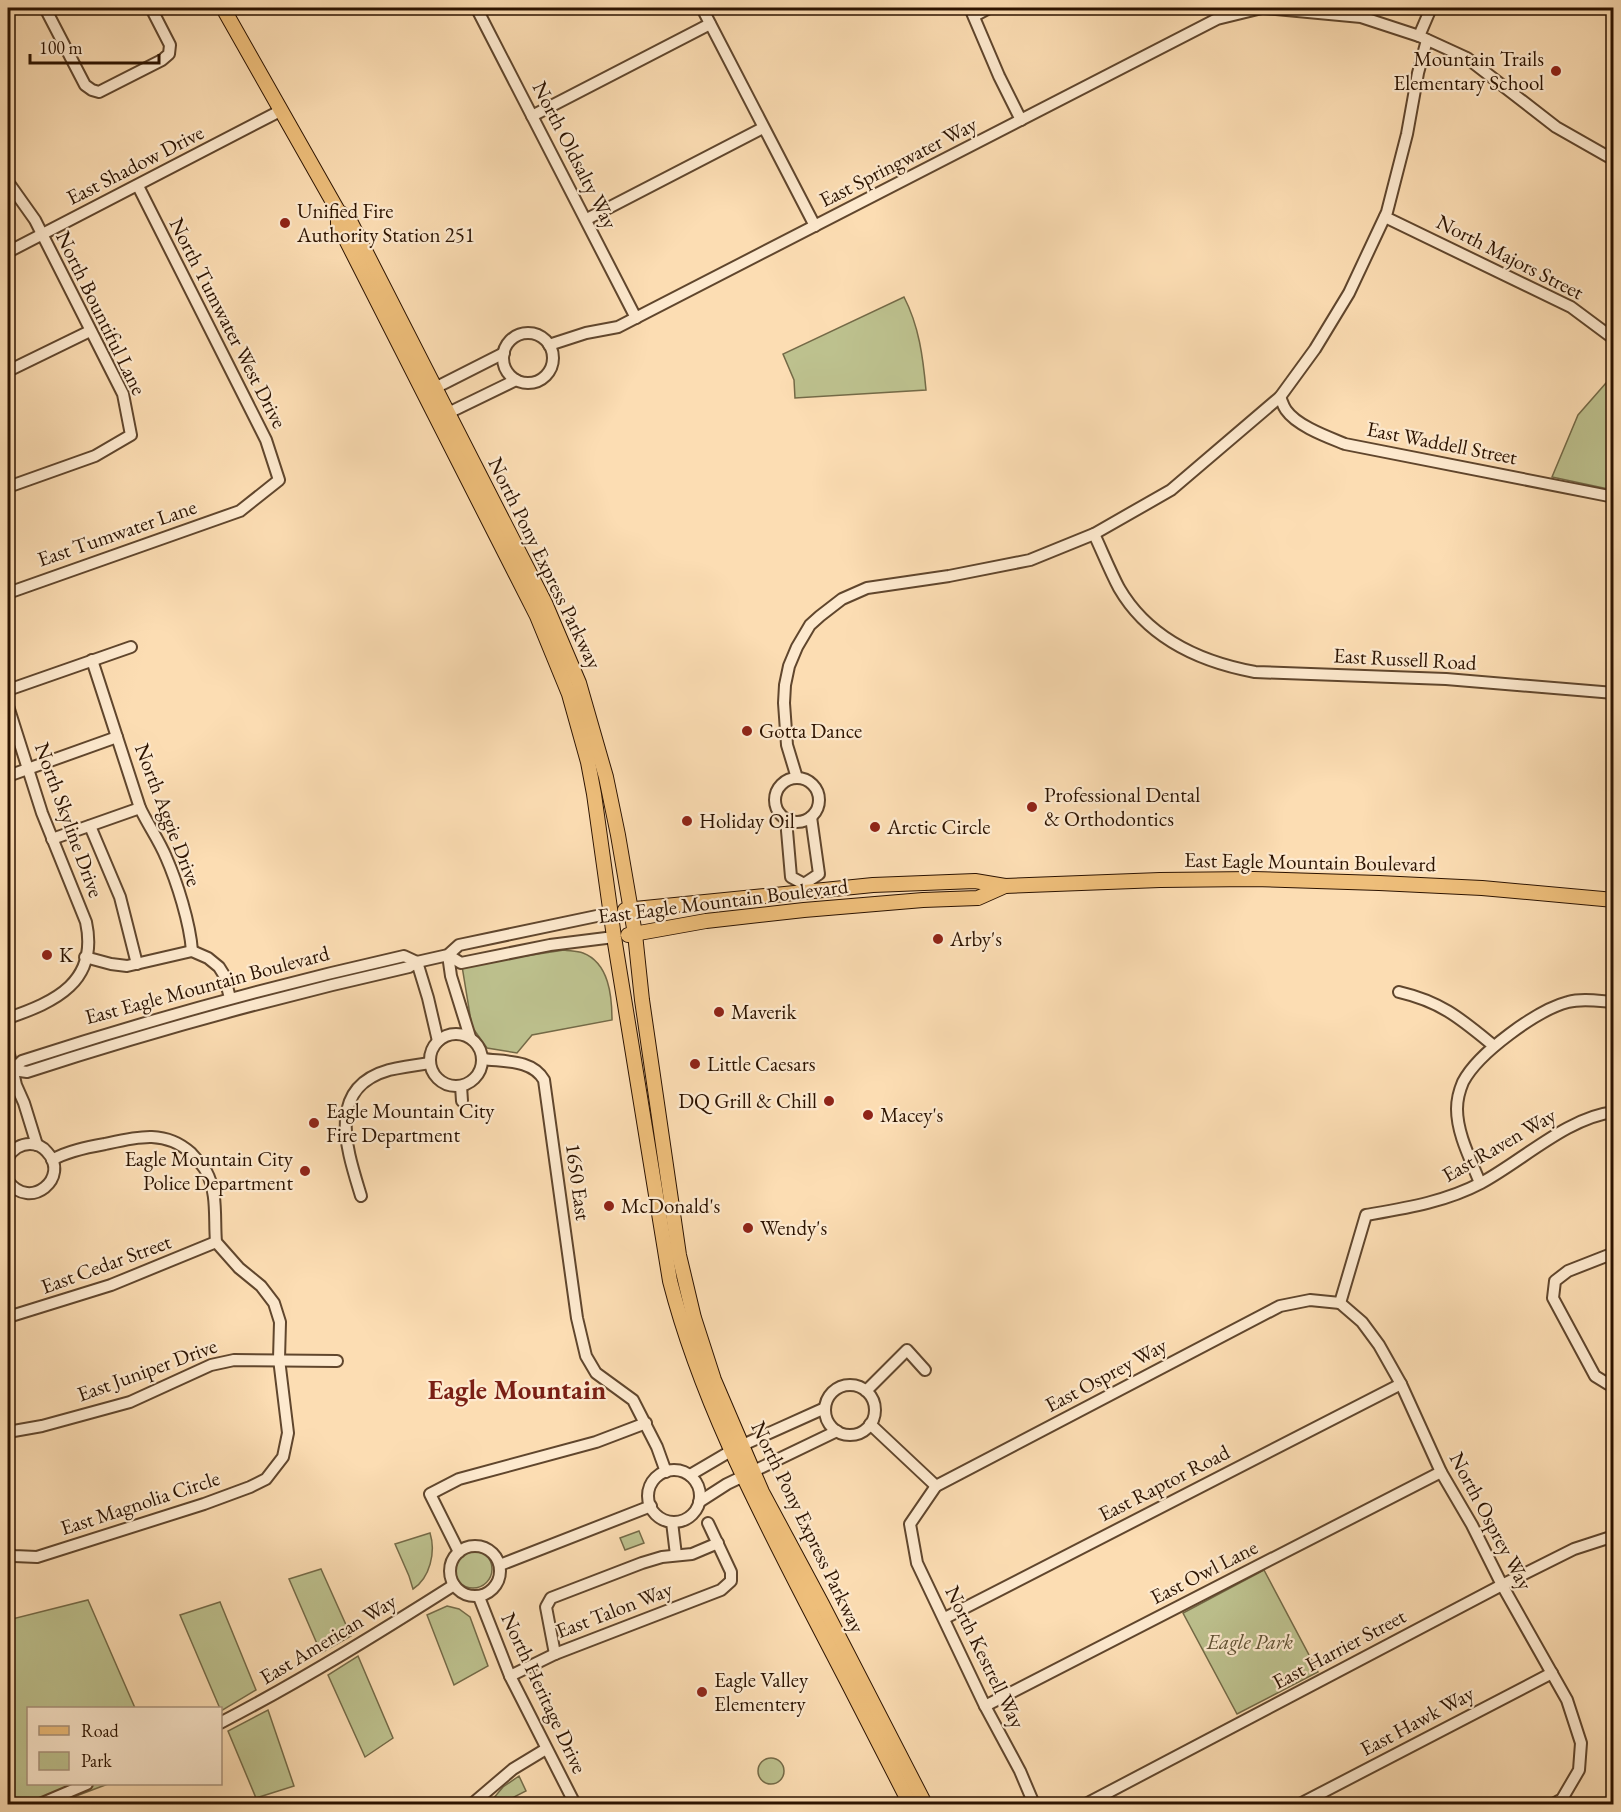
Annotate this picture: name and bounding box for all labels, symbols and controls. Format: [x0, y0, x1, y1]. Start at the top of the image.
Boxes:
scale bar [30, 27, 159, 65]
text: 100 m [39, 36, 83, 59]
place label: Mountain Trails Elementary School [1393, 45, 1544, 96]
marker: Mountain Trails Elementary School [1549, 64, 1563, 78]
street label: North Oldsalty Way [527, 76, 625, 234]
street label: East Springwater Way [814, 110, 982, 213]
street label: East Shadow Drive [62, 118, 208, 211]
place label: Unified Fire Authority Station 251 [296, 197, 475, 248]
street label: North Majors Street [1432, 208, 1589, 305]
street label: North Tumwater West Drive [164, 213, 293, 433]
marker: Unified Fire Authority Station 251 [278, 216, 292, 230]
street label: North Bountiful Lane [50, 226, 153, 399]
street label: East Waddell Street [1365, 415, 1520, 470]
street label: North Pony Express Parkway [482, 453, 609, 674]
street label: East Tumwater Lane [34, 493, 200, 572]
street label: East Russell Road [1333, 641, 1478, 676]
place label: Gotta Dance [759, 717, 862, 744]
marker: Gotta Dance [740, 724, 754, 738]
street label: North Skyline Drive [29, 739, 110, 901]
street label: North Aggie Drive [129, 740, 208, 890]
place label: Professional Dental & Orthodontics [1044, 781, 1200, 832]
marker: Professional Dental & Orthodontics [1025, 800, 1039, 814]
place label: Holiday Oil [699, 807, 795, 834]
place label: Arctic Circle [886, 813, 990, 840]
marker: Holiday Oil [680, 814, 694, 828]
marker: Arctic Circle [868, 820, 882, 834]
street label: East Eagle Mountain Boulevard [1184, 846, 1437, 877]
street label: East Eagle Mountain Boulevard [596, 872, 850, 929]
place label: Arby's [949, 925, 1002, 952]
marker: Arby's [931, 932, 945, 946]
street label: East Eagle Mountain Boulevard [82, 939, 332, 1030]
place label: K [59, 941, 74, 968]
marker: K [40, 948, 54, 962]
place label: Maverik [731, 998, 797, 1025]
marker: Maverik [712, 1005, 726, 1019]
place label: Little Caesars [707, 1050, 816, 1077]
marker: Little Caesars [688, 1057, 702, 1071]
place label: DQ Grill & Chill [678, 1087, 817, 1115]
marker: DQ Grill & Chill [822, 1094, 836, 1108]
place label: Eagle Mountain City Fire Department [326, 1097, 495, 1148]
place label: Macey's [880, 1101, 944, 1128]
street label: East Raven Way [1437, 1101, 1561, 1188]
marker: Macey's [861, 1108, 875, 1122]
marker: Eagle Mountain City Fire Department [307, 1116, 321, 1130]
street label: 1650 East [560, 1142, 597, 1223]
place label: Eagle Mountain City Police Department [124, 1145, 294, 1196]
marker: Eagle Mountain City Police Department [298, 1164, 312, 1178]
place label: McDonald's [621, 1192, 721, 1219]
marker: McDonald's [602, 1199, 616, 1213]
place label: Wendy's [760, 1214, 827, 1241]
marker: Wendy's [741, 1221, 755, 1235]
street label: East Cedar Street [37, 1227, 175, 1300]
street label: East Osprey Way [1040, 1331, 1172, 1418]
street label: East Juniper Drive [73, 1332, 220, 1407]
district label: Eagle Mountain [428, 1372, 606, 1407]
street label: North Pony Express Parkway [745, 1417, 872, 1638]
street label: East Raptor Road [1094, 1438, 1234, 1527]
street label: North Osprey Way [1444, 1447, 1540, 1595]
street label: East Magnolia Circle [57, 1464, 223, 1541]
street label: East Owl Lane [1146, 1533, 1262, 1610]
street label: East Talon Way [552, 1575, 677, 1644]
street label: North Kestrell Way [939, 1581, 1032, 1733]
street label: East American Way [254, 1587, 402, 1690]
street label: East Harrier Street [1267, 1602, 1411, 1695]
street label: North Heritage Drive [495, 1608, 594, 1778]
park label: Eagle Park [1206, 1628, 1294, 1655]
place label: Eagle Valley Elementery [714, 1666, 809, 1717]
street label: East Hawk Way [1355, 1679, 1479, 1762]
marker: Eagle Valley Elementery [695, 1685, 709, 1699]
legend [27, 1707, 222, 1785]
text: Road [81, 1719, 120, 1742]
text: Park [81, 1749, 112, 1772]

